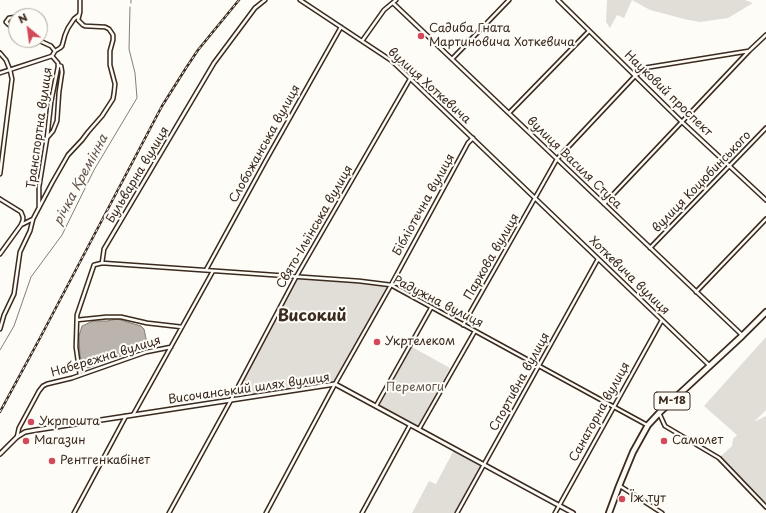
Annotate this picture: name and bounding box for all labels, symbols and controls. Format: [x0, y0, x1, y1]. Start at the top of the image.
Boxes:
north arrow [8, 8, 48, 48]
text: N [14, 8, 30, 27]
place label: Садиба Гната Мартиновича Хоткевича [429, 22, 575, 50]
marker: Садиба Гната Мартиновича Хоткевича [416, 31, 426, 41]
street label: вулиця Хоткевича [385, 45, 473, 127]
street label: Науковий проспект [621, 48, 715, 140]
street label: Транспортна вулиця [24, 66, 56, 190]
street label: Слобожанська вулиця [227, 83, 303, 205]
street label: вулиця Василя Стуса [524, 114, 624, 212]
street label: Бульварна вулиця [104, 124, 172, 226]
street label: вулиця Коцюбинського [650, 128, 754, 236]
water label: річка Кремінна [51, 132, 111, 228]
street label: Бібліотечна вулиця [390, 152, 458, 258]
street label: Свято-Ільїнська вулиця [274, 163, 356, 291]
street label: Паркова вулиця [461, 211, 523, 303]
street label: Хоткевича вулиця [586, 234, 672, 318]
street label: Радужна вулиця [391, 273, 485, 331]
district label: Високий [277, 307, 347, 327]
street label: Спортивна вулиця [487, 330, 553, 434]
street label: Набережна вулиця [49, 333, 163, 381]
place label: Укртелеком [385, 335, 455, 349]
marker: Укртелеком [372, 337, 382, 347]
street label: Санаторна вулиця [567, 360, 633, 464]
street label: Височанський шлях вулиця [167, 371, 331, 407]
park label: Перемоги [386, 381, 444, 395]
road number: М-18 [654, 392, 690, 410]
place label: Укрпошта [39, 415, 100, 429]
marker: Укрпошта [26, 417, 36, 427]
place label: Магазин [34, 434, 85, 448]
place label: Самолет [672, 434, 723, 448]
marker: Магазин [21, 436, 31, 446]
marker: Самолет [659, 436, 669, 446]
place label: Рентгенкабінет [60, 454, 150, 468]
marker: Рентгенкабінет [47, 456, 57, 466]
place label: Їж тут [630, 492, 666, 506]
marker: Їж тут [617, 494, 627, 504]

